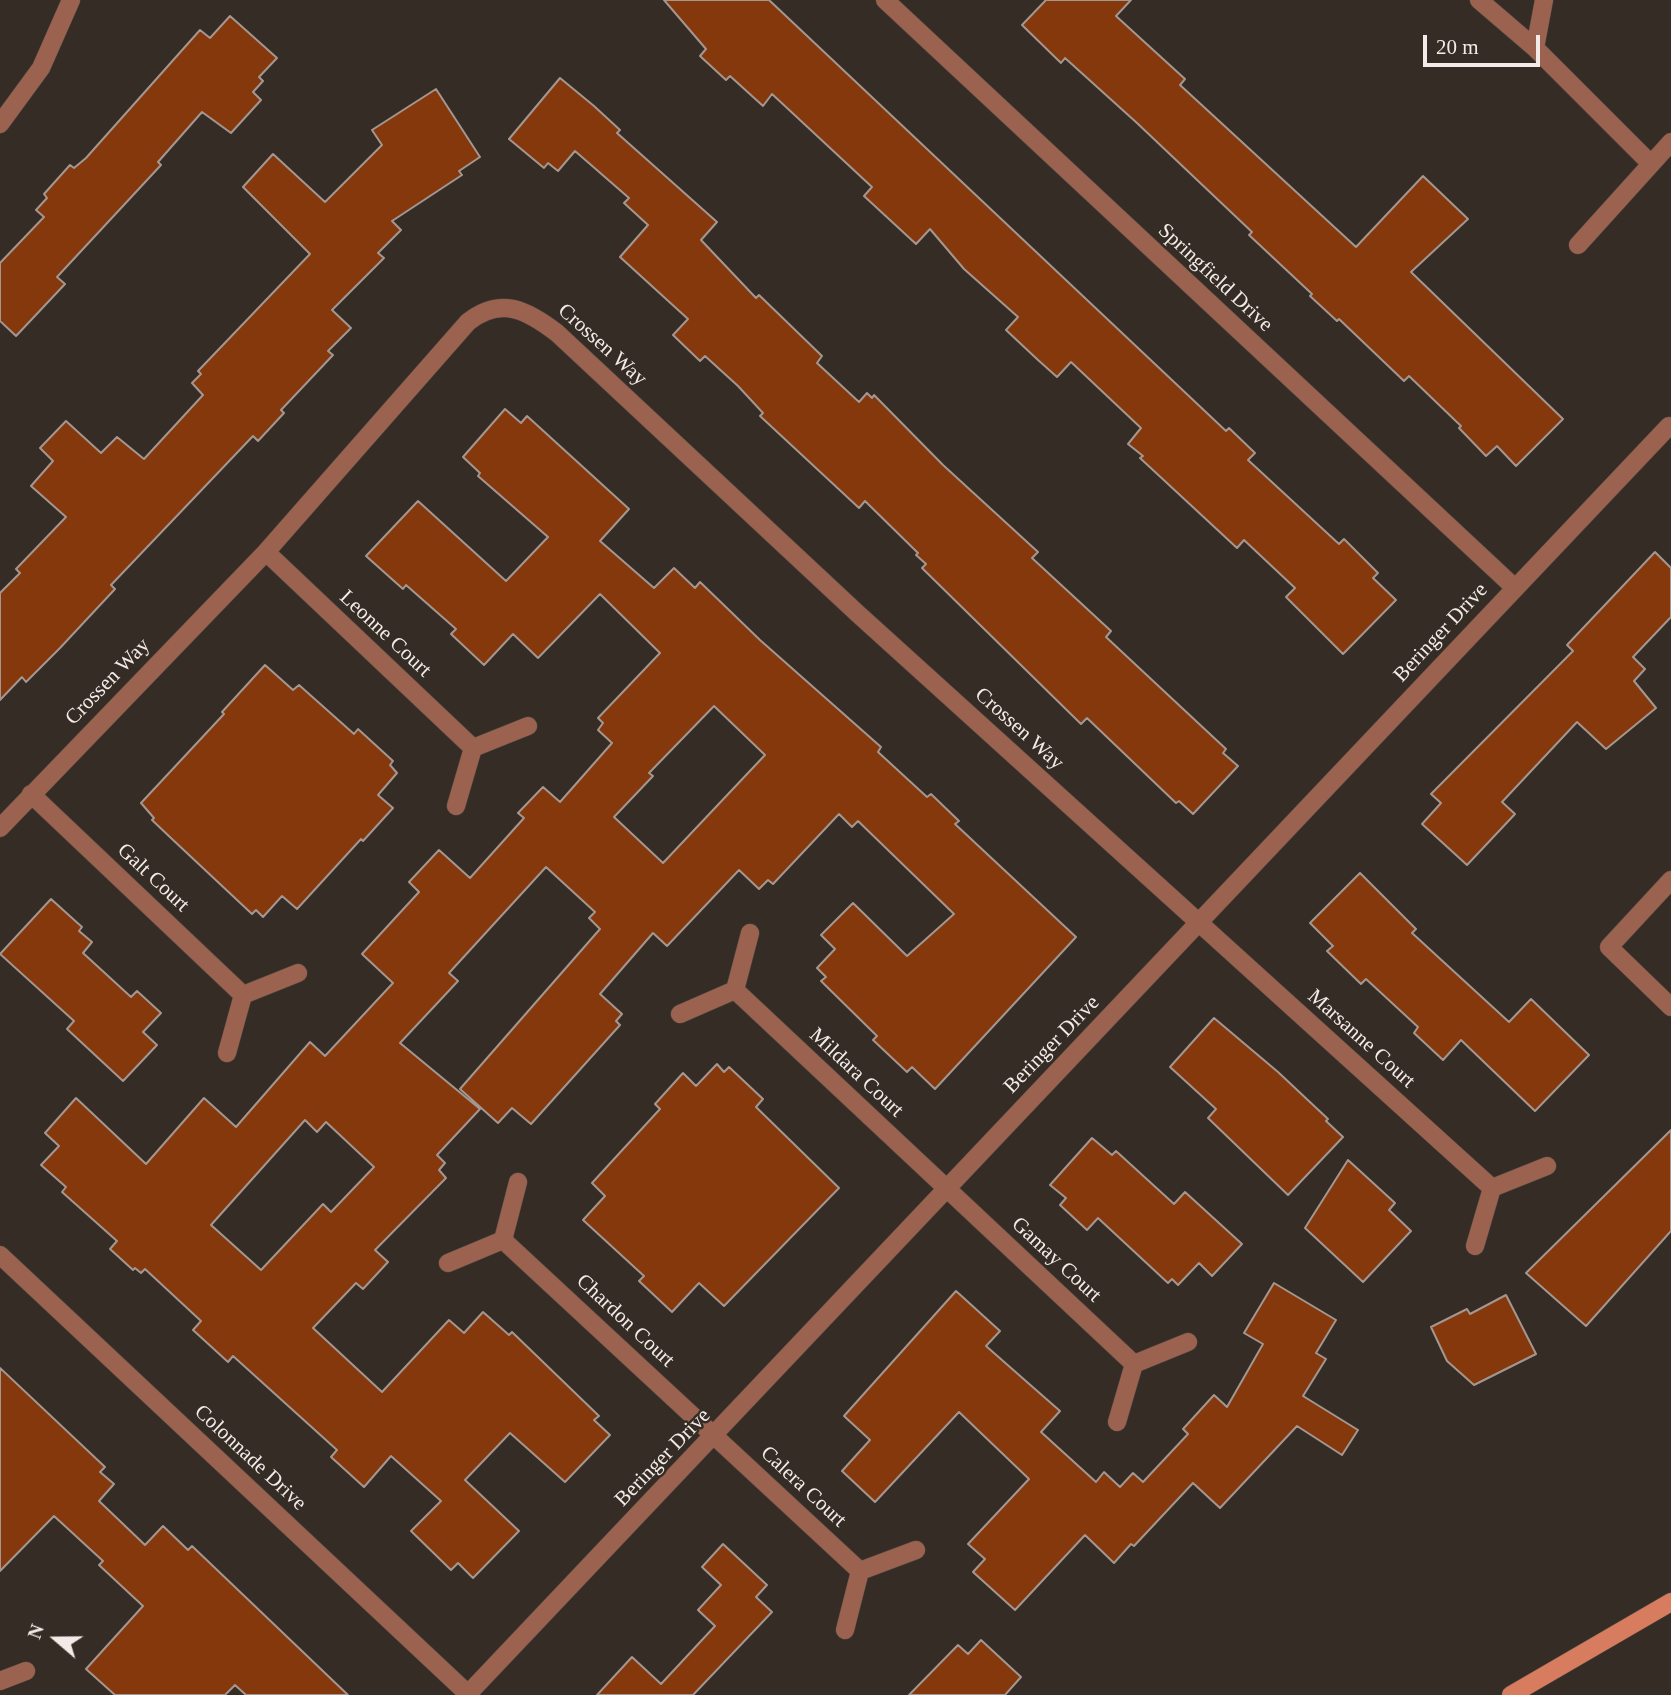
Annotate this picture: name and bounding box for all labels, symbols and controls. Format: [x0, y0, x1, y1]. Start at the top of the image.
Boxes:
scale bar [1426, 21, 1543, 65]
text: 20 m [1436, 35, 1479, 59]
street label: Springfield Drive [1152, 218, 1278, 338]
street label: Crossen Way [552, 299, 652, 391]
street label: Beringer Drive [1389, 578, 1493, 688]
street label: Leonne Court [334, 585, 436, 683]
street label: Crossen Way [60, 633, 156, 731]
street label: Crossen Way [969, 683, 1069, 775]
street label: Galt Court [112, 838, 194, 918]
street label: Marsanne Court [1302, 984, 1420, 1094]
street label: Beringer Drive [999, 991, 1105, 1099]
street label: Mildara Court [804, 1023, 908, 1123]
street label: Gamay Court [1006, 1212, 1106, 1308]
street label: Chardon Court [571, 1269, 679, 1373]
street label: Colonnade Drive [189, 1400, 311, 1516]
street label: Beringer Drive [610, 1404, 716, 1512]
street label: Calera Court [755, 1441, 851, 1533]
north arrow [21, 1604, 91, 1674]
text: N [24, 1622, 48, 1642]

